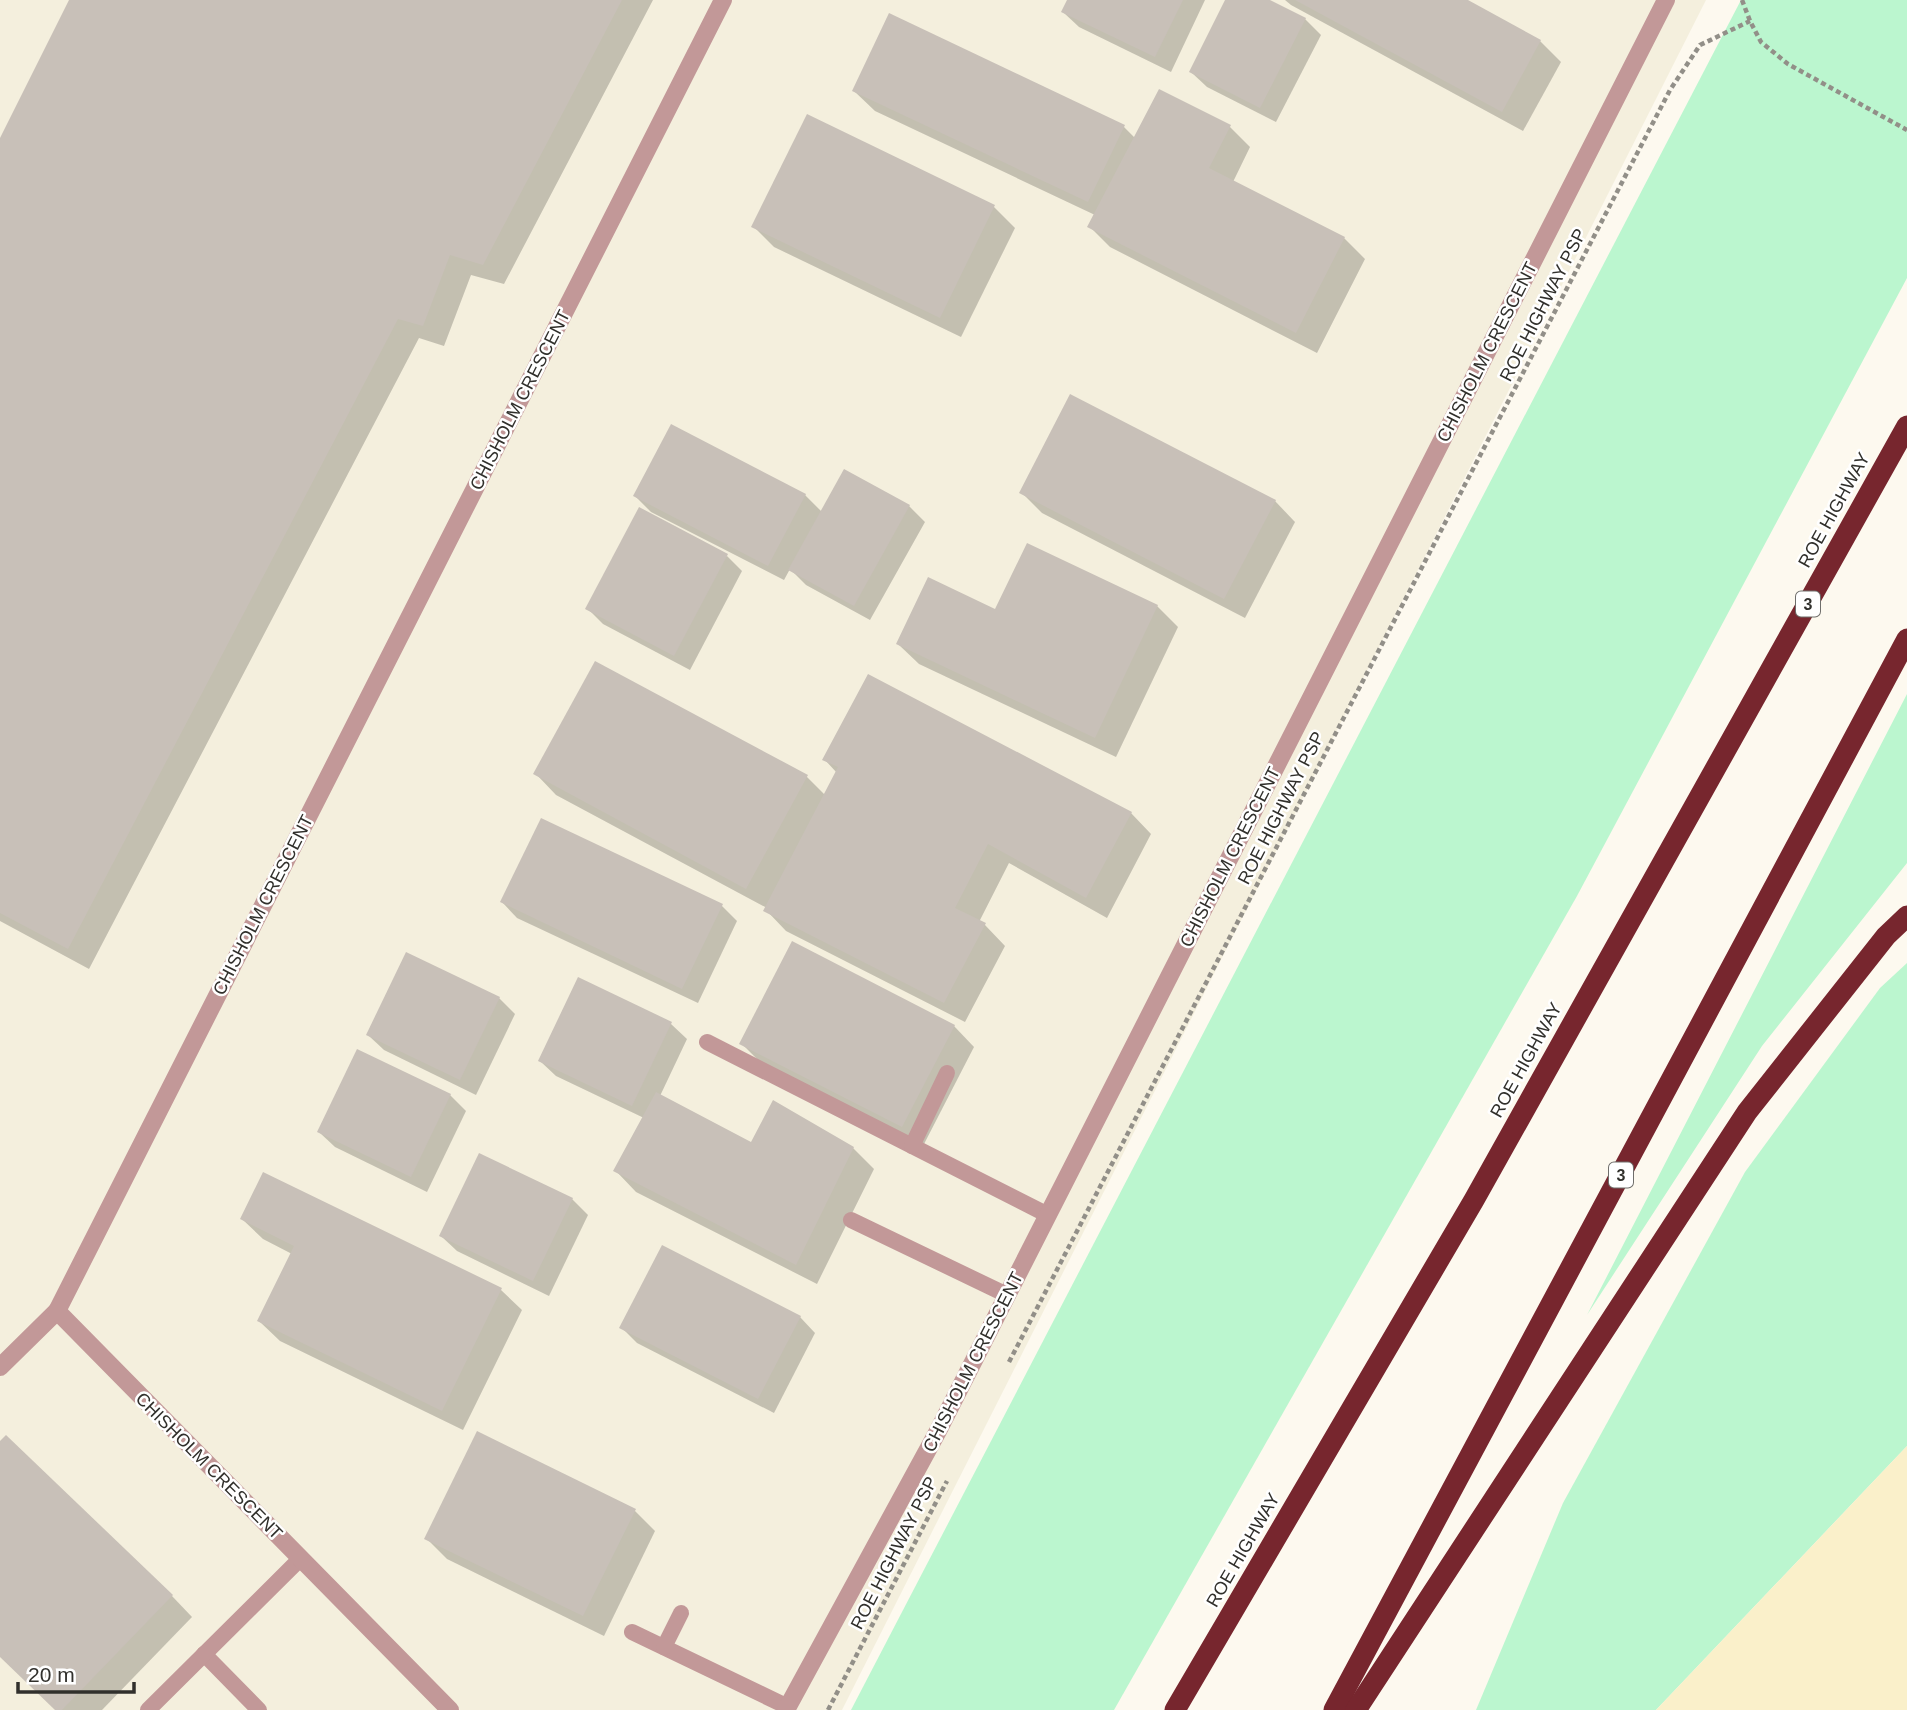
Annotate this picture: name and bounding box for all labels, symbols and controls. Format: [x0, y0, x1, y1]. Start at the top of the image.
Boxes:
street label: ROE HIGHWAY PSP [1496, 225, 1590, 385]
street label: CHISHOLM CRESCENT [1433, 259, 1541, 445]
street label: CHISHOLM CRESCENT [466, 307, 574, 493]
street label: ROE HIGHWAY [1794, 449, 1874, 571]
road number: 3 [1796, 592, 1820, 617]
street label: ROE HIGHWAY PSP [1234, 728, 1328, 888]
street label: CHISHOLM CRESCENT [1176, 764, 1284, 950]
street label: CHISHOLM CRESCENT [209, 812, 317, 998]
street label: ROE HIGHWAY [1486, 999, 1566, 1121]
road number: 3 [1609, 1162, 1633, 1188]
street label: CHISHOLM CRESCENT [919, 1269, 1027, 1455]
street label: CHISHOLM CRESCENT [132, 1389, 286, 1543]
street label: ROE HIGHWAY PSP [847, 1473, 941, 1633]
street label: ROE HIGHWAY [1202, 1490, 1284, 1610]
scale bar [18, 1650, 133, 1694]
text: 20 m [28, 1663, 75, 1686]

